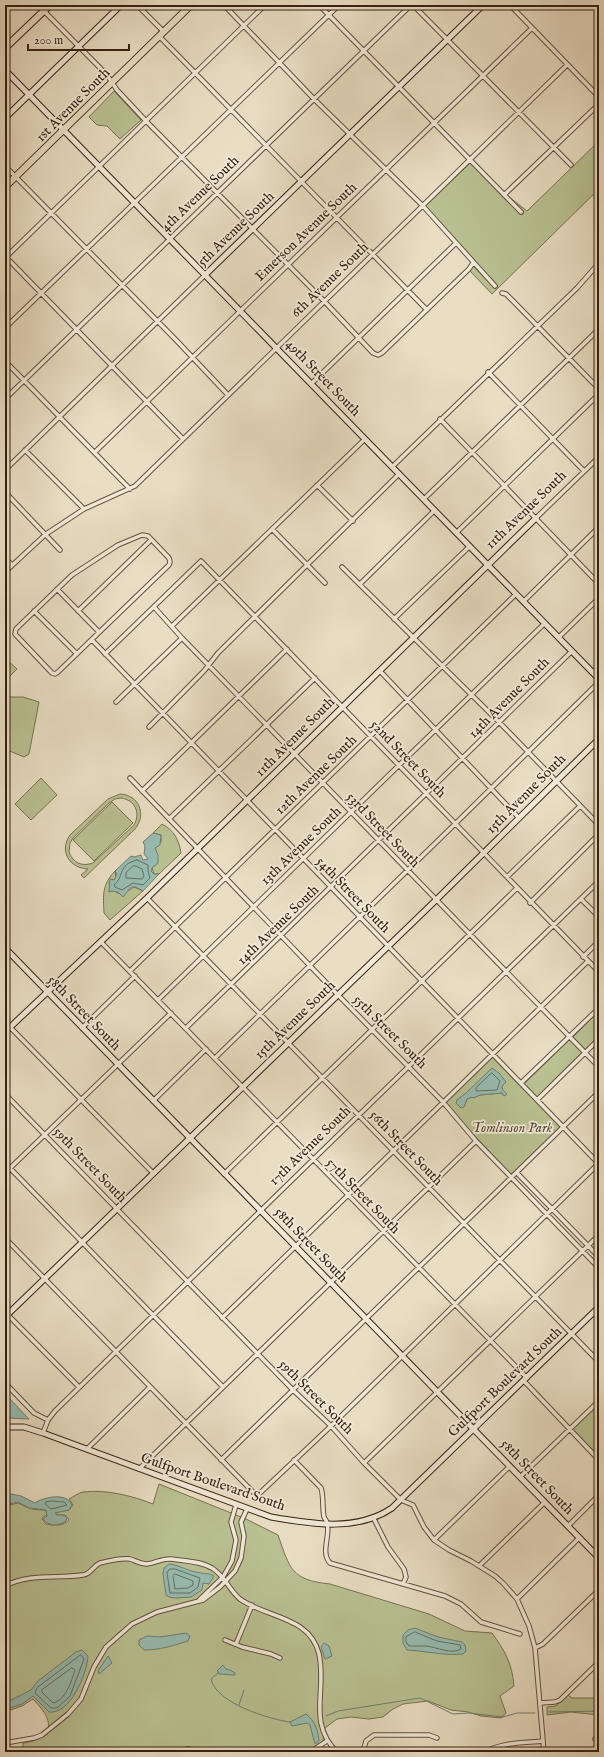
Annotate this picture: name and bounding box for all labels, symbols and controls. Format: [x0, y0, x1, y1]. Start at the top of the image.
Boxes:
scale bar [28, 26, 129, 52]
text: 200 m [34, 33, 63, 48]
street label: 1st Avenue South [32, 64, 114, 146]
street label: 4th Avenue South [157, 152, 243, 236]
street label: Emerson Avenue South [251, 178, 361, 285]
street label: 5th Avenue South [194, 187, 279, 270]
street label: 6th Avenue South [287, 238, 373, 322]
street label: 49th Street South [282, 336, 365, 421]
street label: 11th Avenue South [482, 466, 571, 553]
street label: 14th Avenue South [465, 653, 554, 742]
street label: 11th Avenue South [251, 693, 339, 781]
street label: 52nd Street South [366, 716, 450, 802]
street label: 12th Avenue South [271, 731, 361, 819]
street label: 15th Avenue South [482, 750, 570, 838]
street label: 53rd Street South [342, 789, 424, 872]
street label: 13th Avenue South [257, 802, 346, 889]
street label: 54th Street South [312, 853, 394, 937]
street label: 14th Avenue South [233, 881, 323, 969]
street label: 58th Street South [44, 972, 125, 1055]
street label: 15th Avenue South [251, 976, 340, 1063]
street label: 55th Street South [349, 991, 431, 1073]
street label: 17th Avenue South [265, 1102, 355, 1190]
street label: 56th Street South [365, 1106, 447, 1190]
park label: Tomlinson Park [472, 1119, 553, 1137]
street label: 59th Street South [49, 1123, 131, 1207]
street label: 57th Street South [322, 1154, 404, 1238]
street label: 58th Street South [271, 1204, 352, 1287]
street label: Gulfport Boulevard South [444, 1322, 566, 1441]
street label: 59th Street South [275, 1356, 358, 1439]
street label: 58th Street South [497, 1436, 578, 1519]
street label: Gulfport Boulevard South [138, 1449, 288, 1515]

